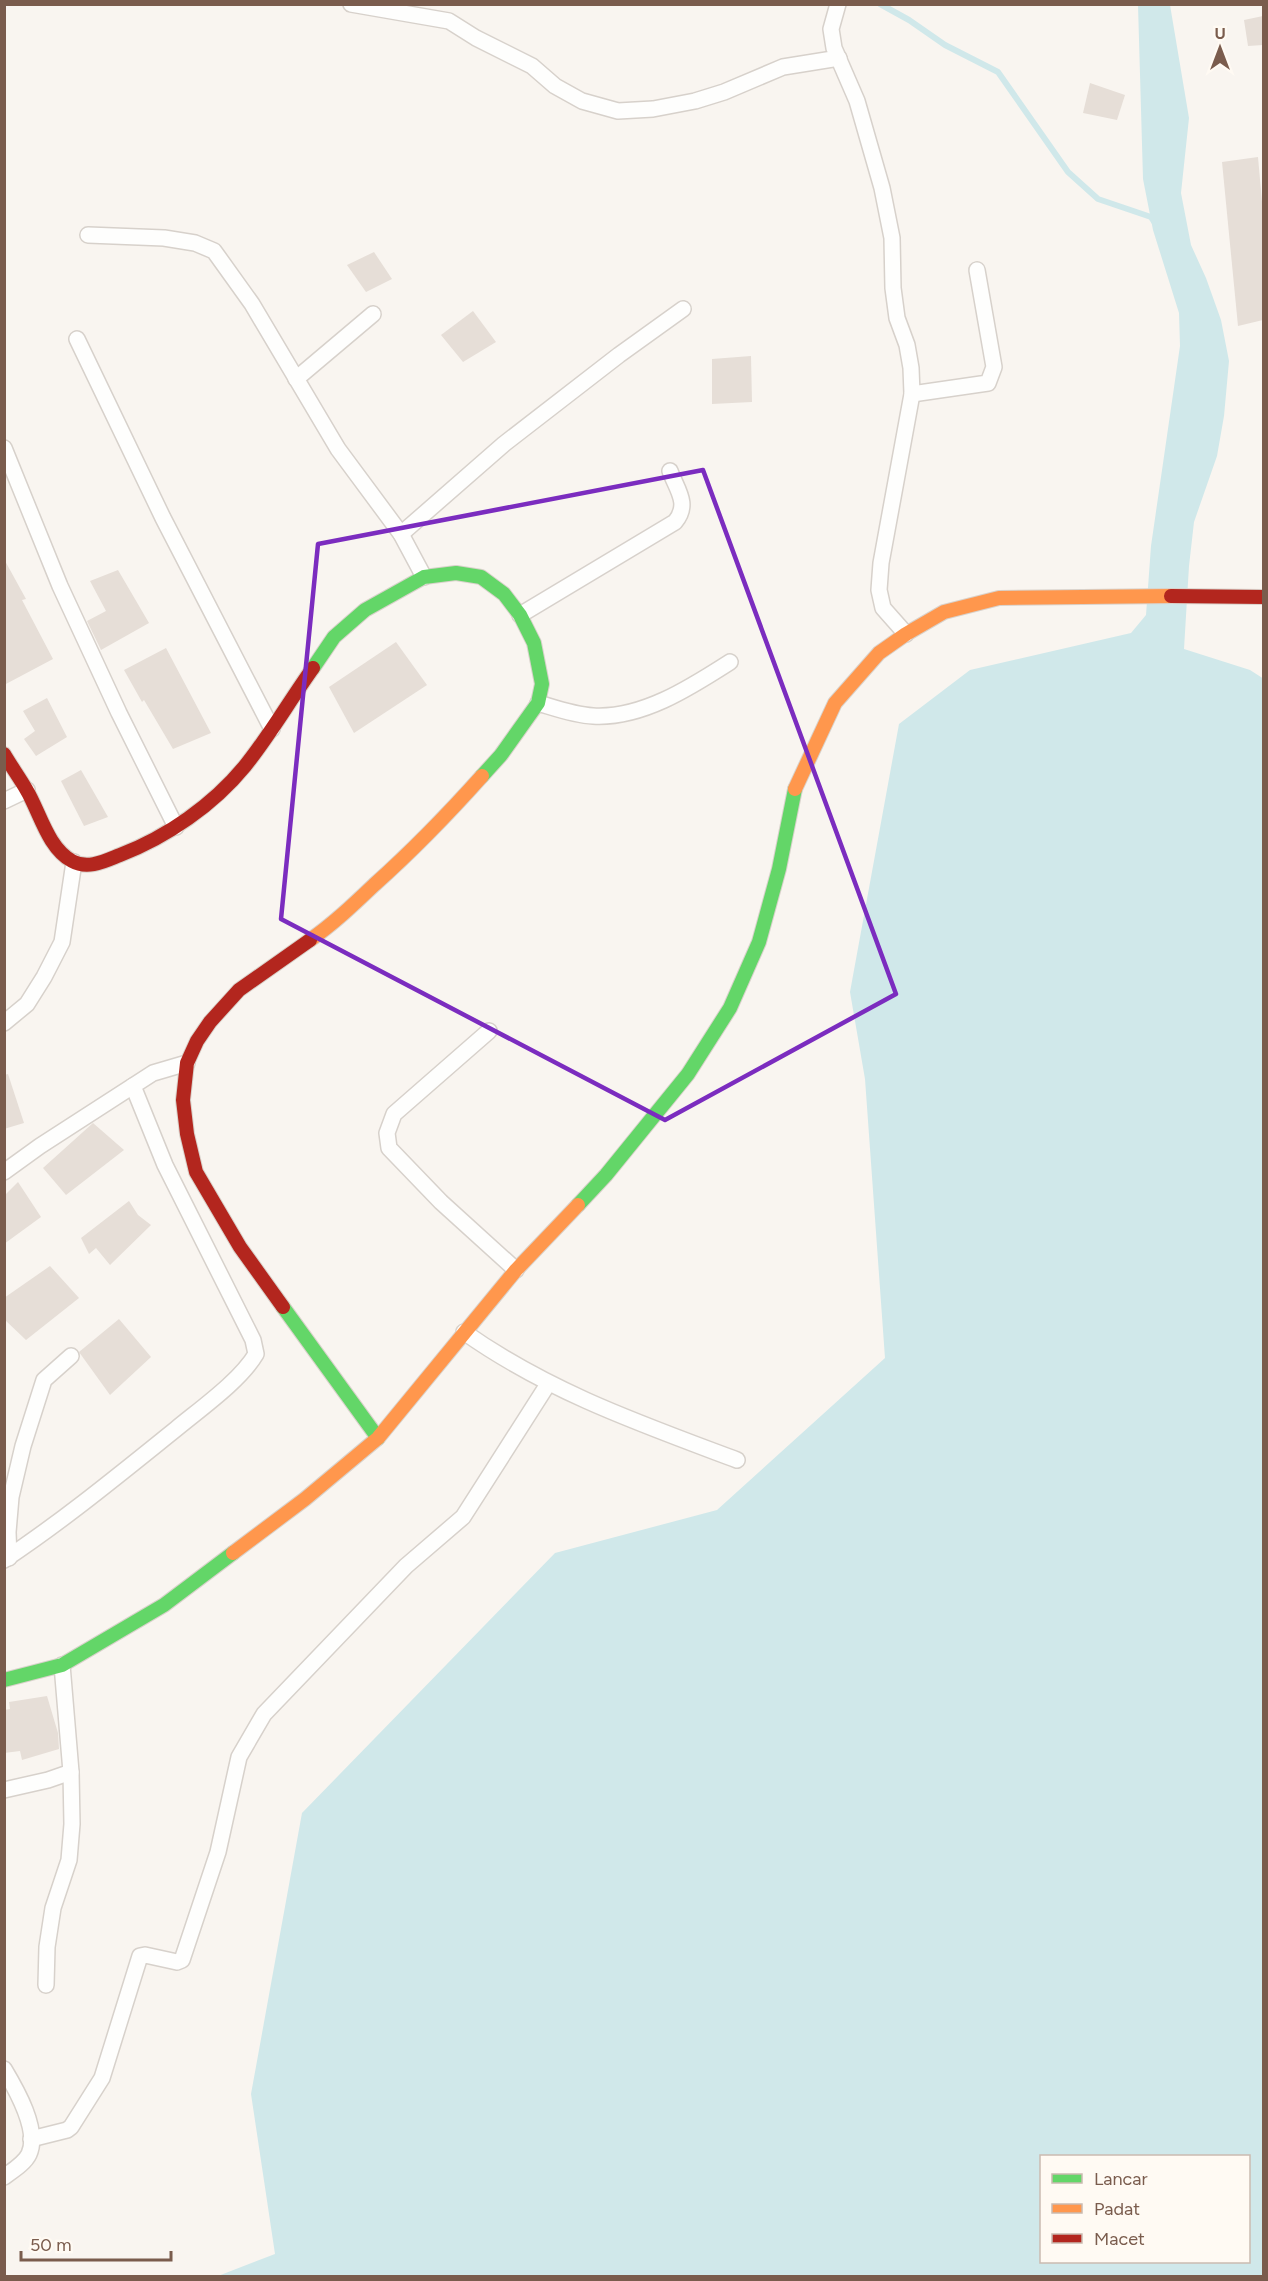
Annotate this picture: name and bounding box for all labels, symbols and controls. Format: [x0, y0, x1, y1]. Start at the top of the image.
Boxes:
north arrow [1190, 18, 1250, 78]
text: U [1214, 24, 1226, 43]
legend [1040, 2155, 1250, 2263]
text: Lancar [1094, 2168, 1148, 2190]
text: Padat [1094, 2198, 1140, 2220]
scale bar [21, 2224, 171, 2262]
text: Macet [1094, 2228, 1145, 2250]
text: 50 m [30, 2234, 72, 2256]

